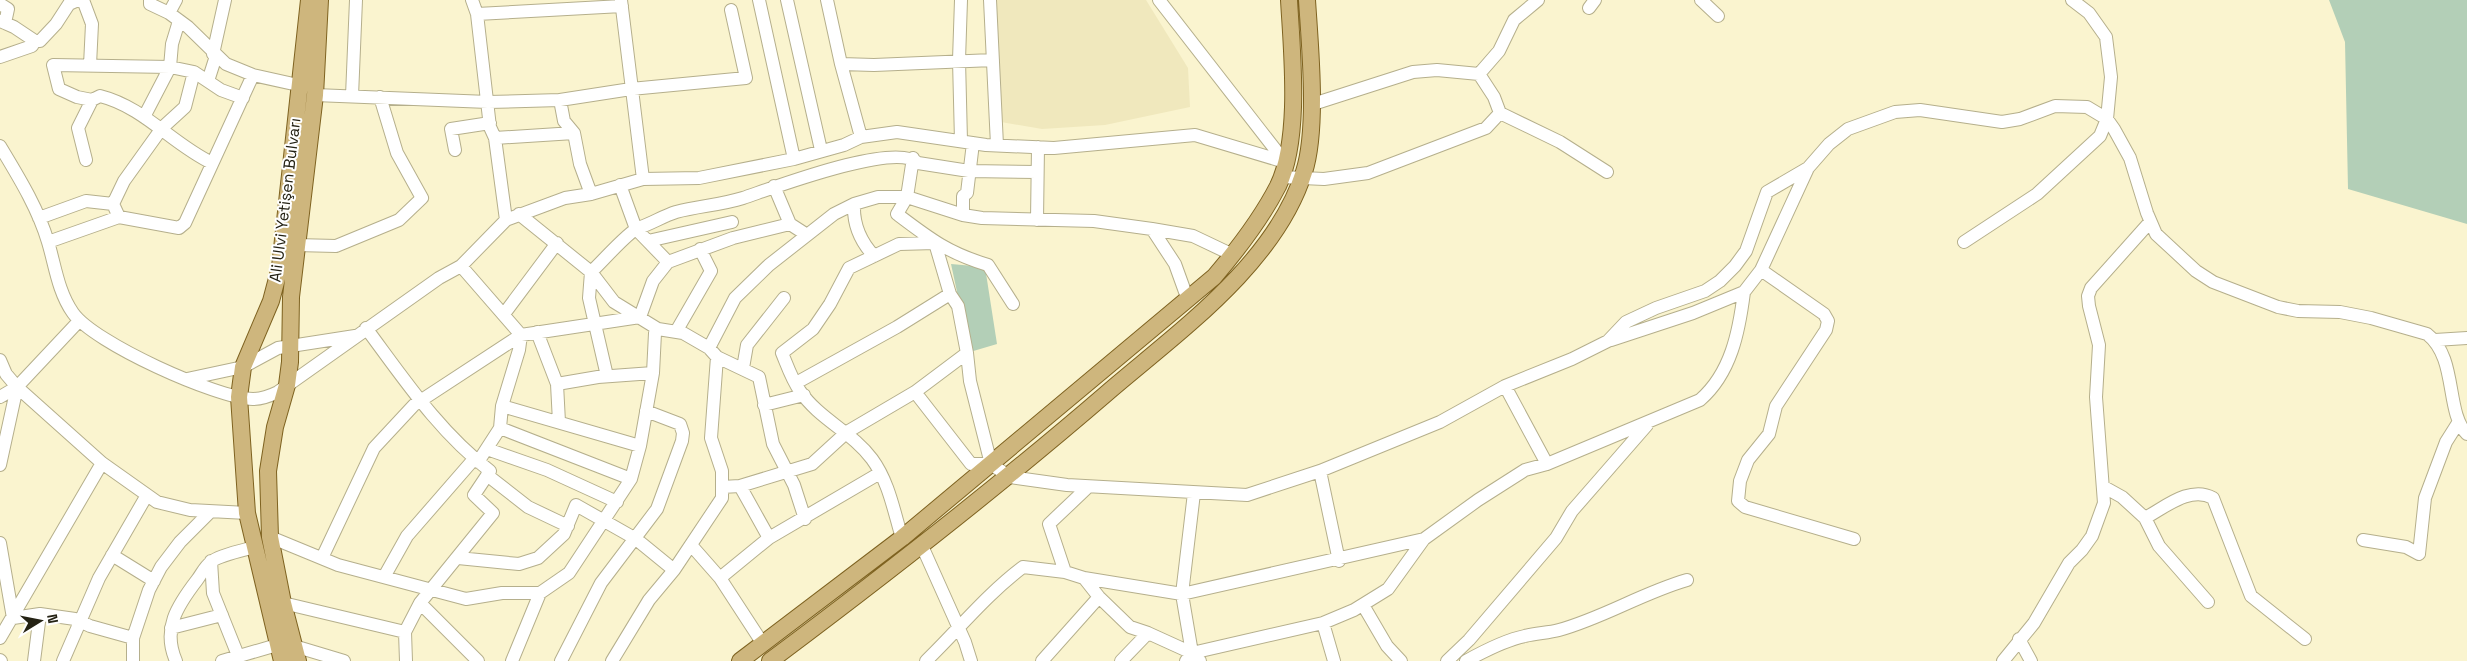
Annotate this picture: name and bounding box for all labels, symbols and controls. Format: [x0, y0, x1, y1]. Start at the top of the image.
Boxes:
street label: Ali Ulvi Yetişen Bulvarı [264, 117, 306, 283]
north arrow [15, 596, 65, 646]
text: N [43, 613, 62, 625]

